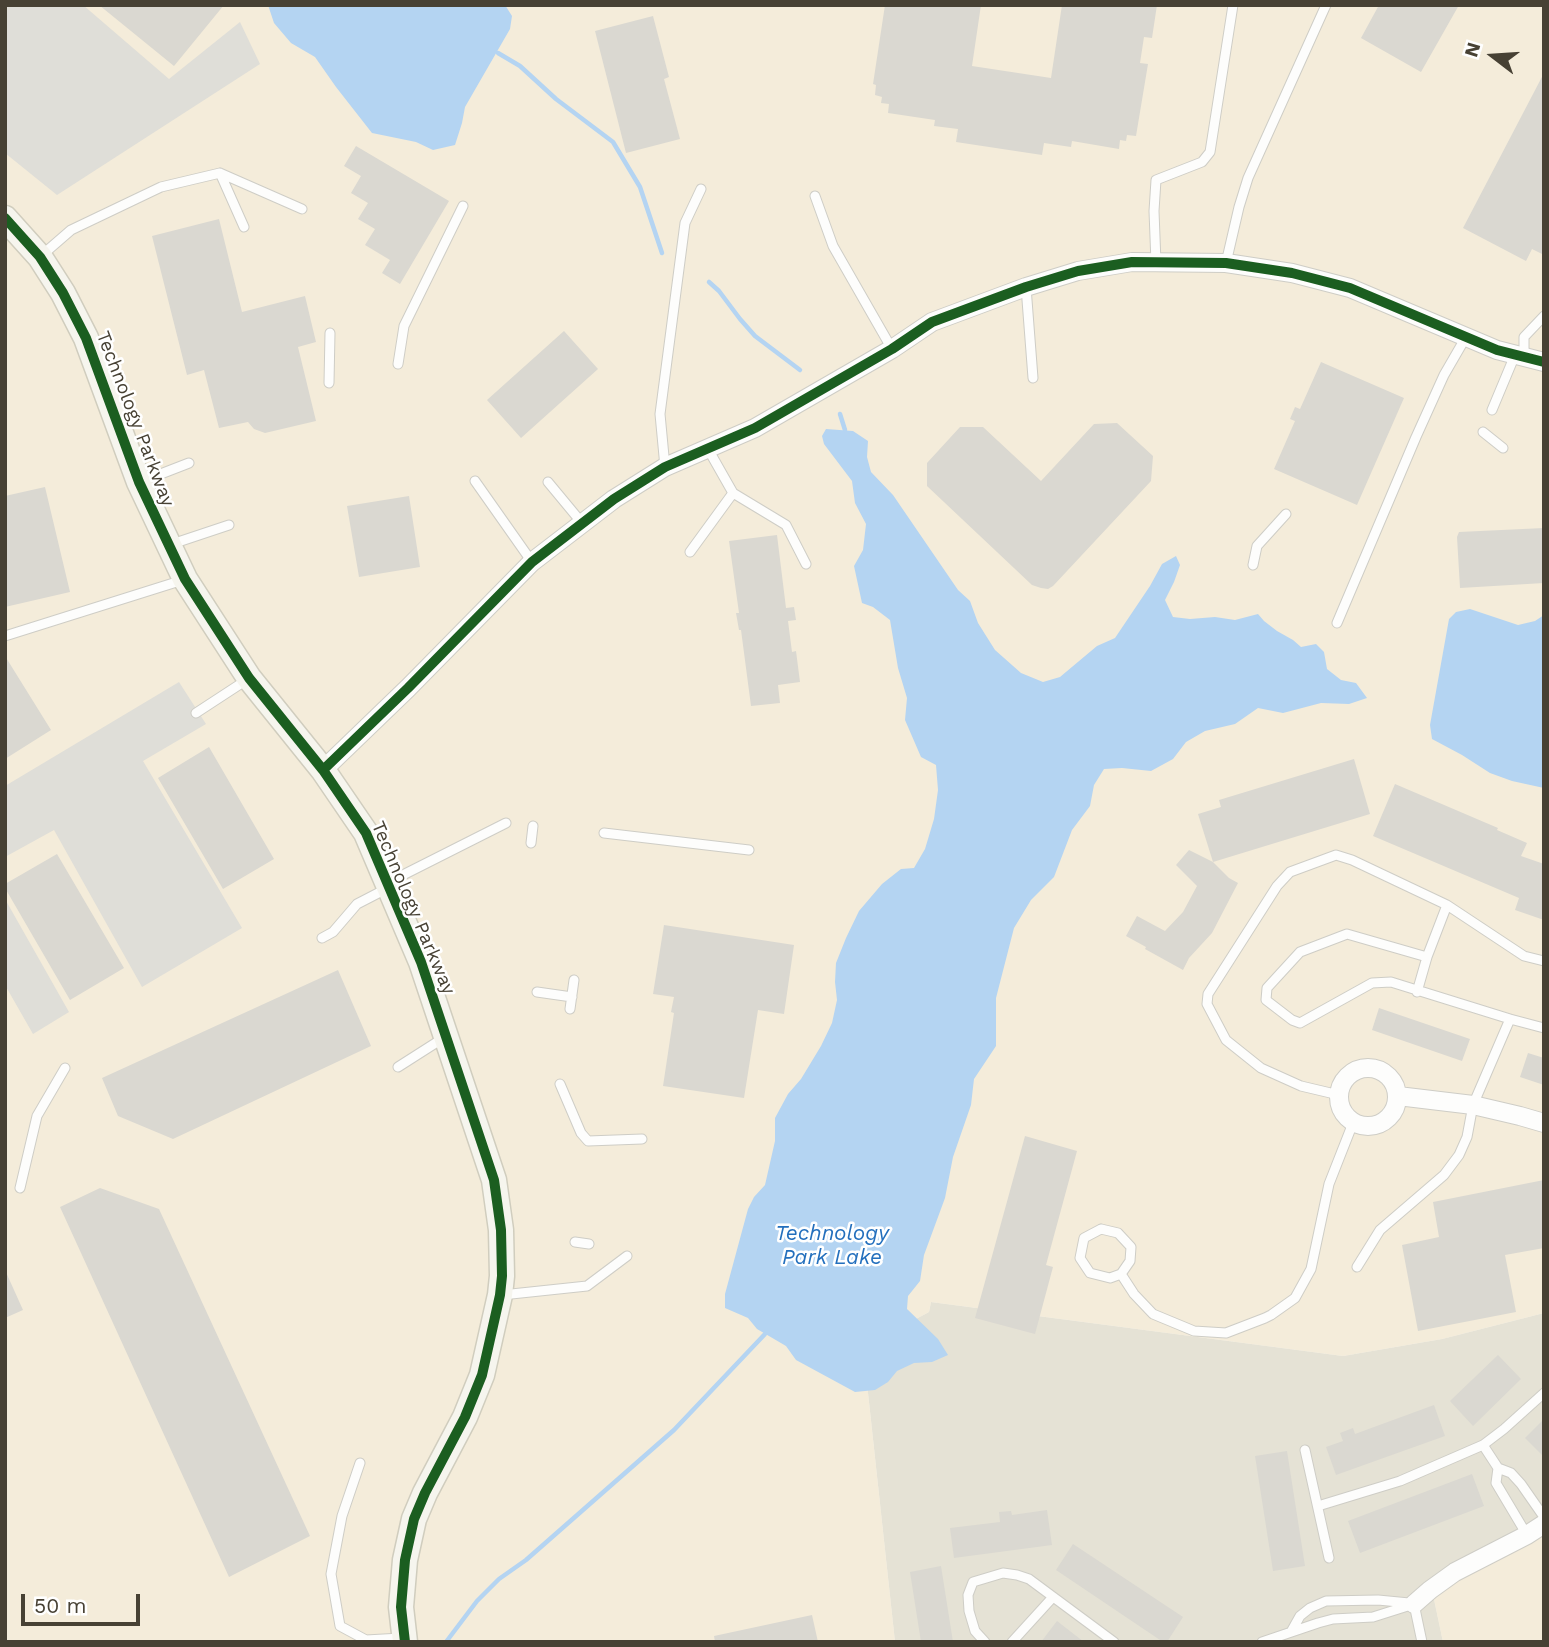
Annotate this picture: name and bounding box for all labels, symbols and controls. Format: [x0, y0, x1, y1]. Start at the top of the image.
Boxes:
north arrow [1458, 21, 1528, 91]
text: N [1459, 40, 1485, 60]
street label: Technology Parkway [91, 328, 179, 510]
street label: Technology Parkway [366, 818, 460, 998]
water label: Technology Park Lake [775, 1221, 889, 1271]
scale bar [24, 1580, 144, 1624]
text: 50 m [34, 1593, 86, 1618]

